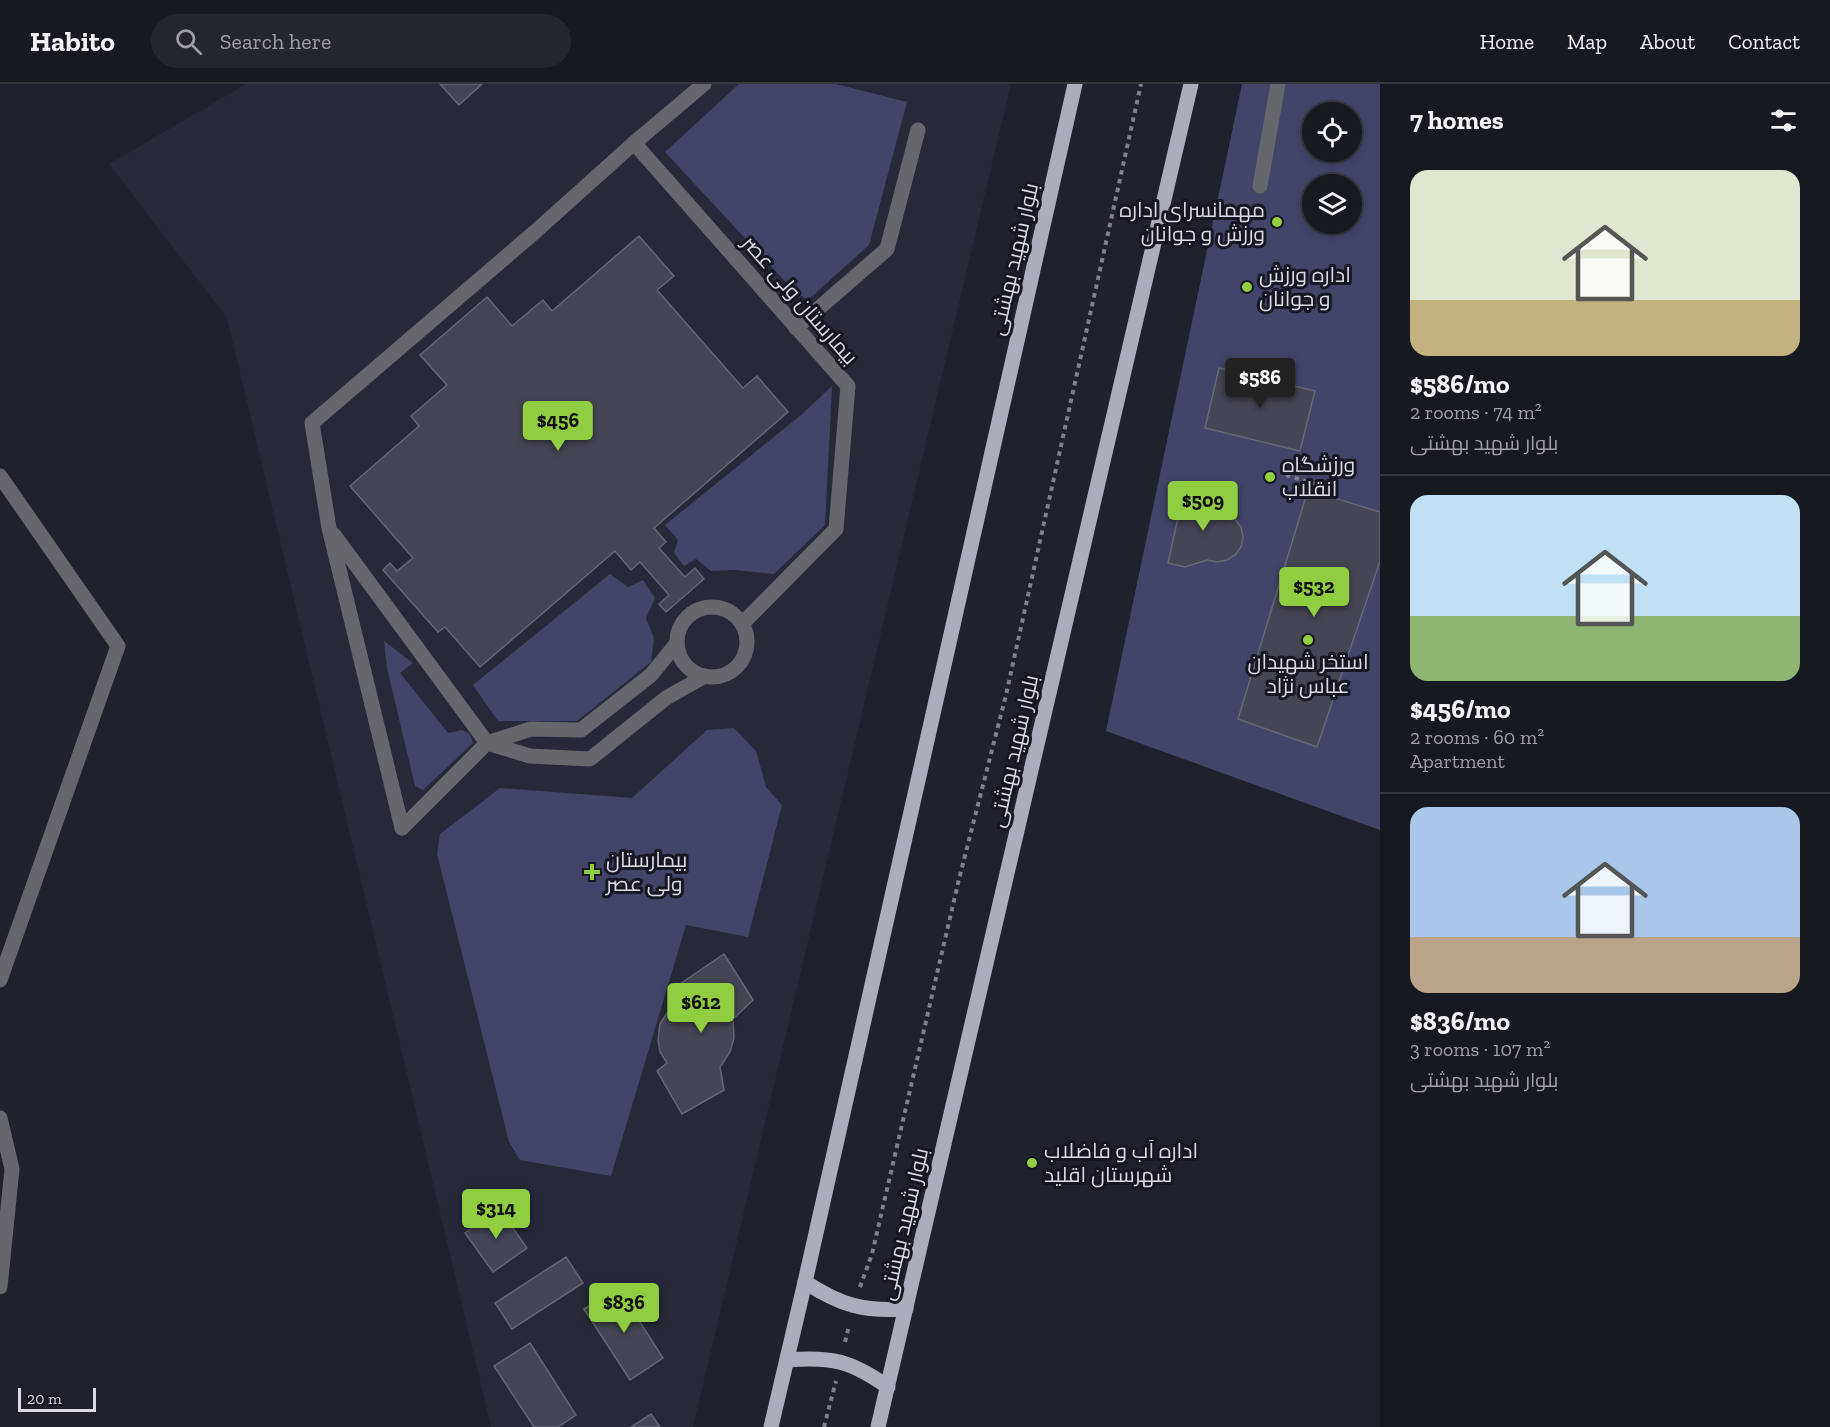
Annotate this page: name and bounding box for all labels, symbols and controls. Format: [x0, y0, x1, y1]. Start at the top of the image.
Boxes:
search box [151, 14, 571, 68]
text: Habito [30, 25, 115, 58]
icon: search [172, 25, 205, 58]
text: Search here [220, 28, 331, 55]
text: Home [1480, 29, 1534, 54]
text: Map [1567, 29, 1607, 54]
text: About [1640, 29, 1695, 54]
text: Contact [1728, 29, 1800, 54]
map controls [1302, 102, 1362, 234]
button: locate [1302, 102, 1362, 162]
text: 7 homes [1410, 104, 1504, 136]
icon: filters [1767, 104, 1800, 137]
button: layers [1302, 174, 1362, 234]
street label: بلوار شهید بهشتی [984, 180, 1044, 338]
place label: مهمانسرای اداره ورزش و جوانان [1119, 197, 1265, 247]
icon: home [1551, 209, 1659, 317]
marker: مهمانسرای اداره ورزش و جوانان [1270, 215, 1284, 229]
street label: بیمارستان ولی عصر [736, 229, 863, 370]
place label: اداره ورزش و جوانان [1259, 262, 1351, 312]
marker: اداره ورزش و جوانان [1240, 280, 1254, 294]
pin: $586 [1224, 358, 1296, 409]
text: $586 [1239, 365, 1281, 389]
text: $586/mo [1410, 368, 1510, 400]
text: 2 rooms · 74 m² [1410, 400, 1542, 424]
pin: $456 [522, 401, 594, 452]
text: $456 [537, 408, 579, 432]
text: بلوار شهید بهشتی [1410, 431, 1558, 455]
place label: ورزشگاه انقلاب [1282, 452, 1355, 501]
marker: ورزشگاه انقلاب [1263, 470, 1277, 484]
pin: $509 [1167, 481, 1239, 532]
text: $509 [1182, 488, 1224, 512]
icon: home [1551, 534, 1659, 642]
pin: $532 [1278, 567, 1350, 618]
text: $532 [1293, 574, 1335, 598]
marker: استخر شهیدان عباس نژاد [1301, 633, 1315, 647]
place label: استخر شهیدان عباس نژاد [1247, 649, 1369, 699]
street label: بلوار شهید بهشتی [984, 672, 1044, 830]
text: $456/mo [1410, 693, 1511, 725]
text: 2 rooms · 60 m² [1410, 725, 1544, 749]
text: Apartment [1410, 749, 1505, 773]
icon: home [1551, 846, 1659, 954]
place label: بیمارستان ولی عصر [605, 847, 687, 897]
marker: بیمارستان ولی عصر [583, 863, 601, 881]
pin: $612 [665, 983, 737, 1034]
text: $612 [681, 990, 721, 1014]
text: $836/mo [1410, 1005, 1510, 1037]
text: 3 rooms · 107 m² [1410, 1037, 1550, 1061]
text: بلوار شهید بهشتی [1410, 1068, 1558, 1092]
place label: اداره آب و فاضلاب شهرستان اقلید [1044, 1138, 1198, 1188]
street label: بلوار شهید بهشتی [874, 1145, 934, 1303]
marker: اداره آب و فاضلاب شهرستان اقلید [1025, 1156, 1039, 1170]
pin: $314 [460, 1189, 532, 1240]
text: $314 [476, 1196, 516, 1220]
pin: $836 [588, 1283, 660, 1334]
text: $836 [603, 1290, 645, 1314]
scale bar [18, 1385, 96, 1412]
text: 20 m [27, 1389, 62, 1408]

